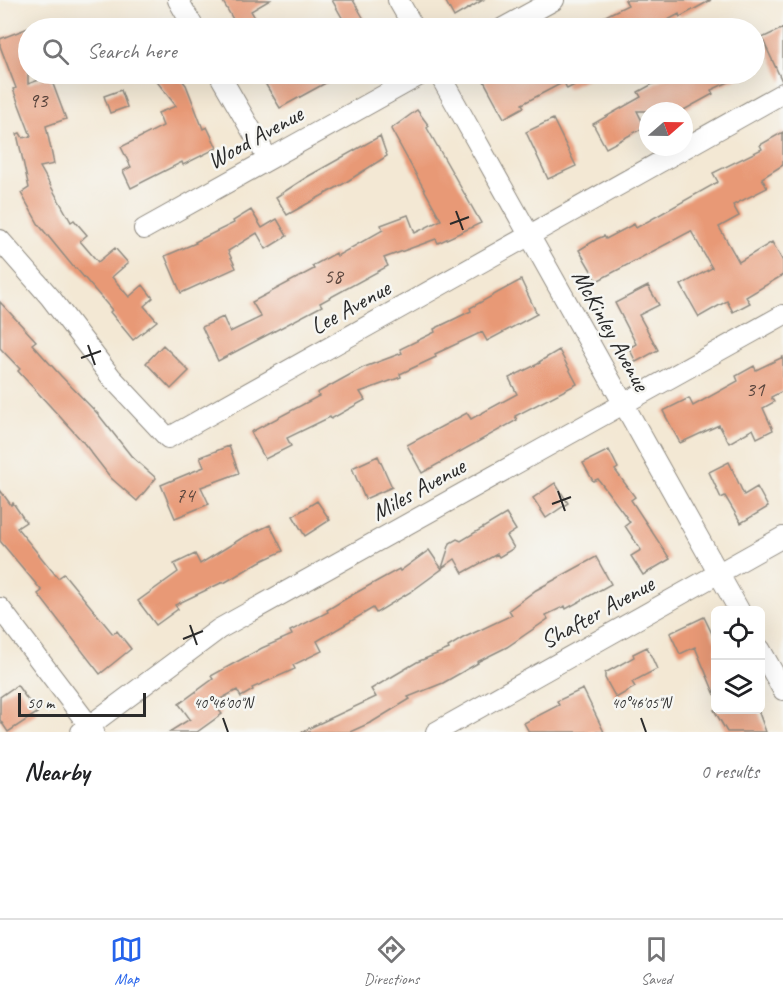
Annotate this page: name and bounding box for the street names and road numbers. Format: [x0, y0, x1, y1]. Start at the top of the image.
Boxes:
street label: Wood Avenue [202, 97, 310, 176]
street label: McKinley Avenue [565, 264, 658, 398]
street label: Lee Avenue [305, 272, 397, 341]
street label: Miles Avenue [366, 450, 472, 527]
street label: Shafter Avenue [535, 568, 661, 655]

